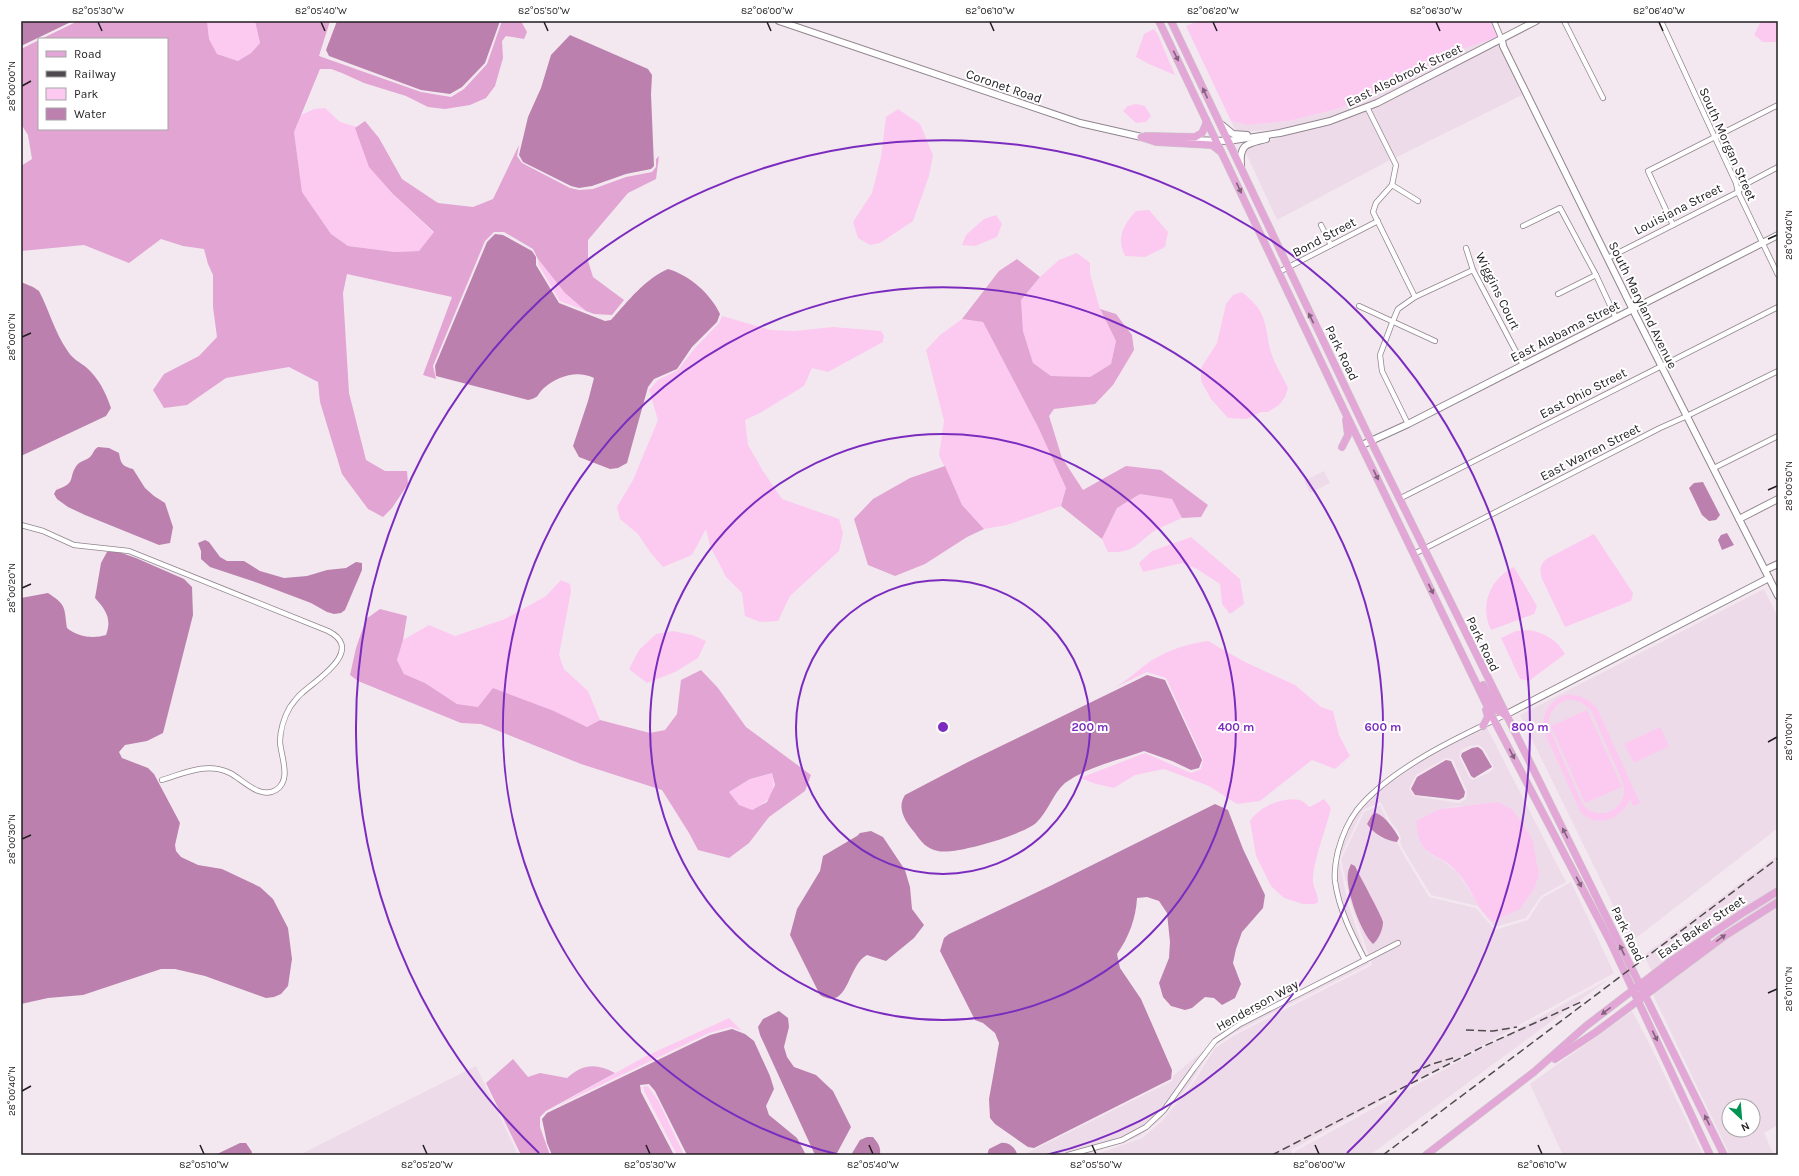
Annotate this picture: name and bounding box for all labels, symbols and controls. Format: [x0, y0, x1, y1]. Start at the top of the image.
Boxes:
text: 82°05'30"W [72, 5, 124, 17]
text: 82°05'40"W [295, 5, 347, 17]
text: 82°05'50"W [518, 5, 570, 17]
text: 82°06'00"W [741, 5, 793, 17]
text: 82°06'10"W [965, 5, 1015, 17]
text: 82°06'20"W [1187, 5, 1239, 17]
text: 82°06'30"W [1410, 5, 1462, 17]
text: 82°06'40"W [1633, 5, 1685, 17]
legend [38, 38, 168, 130]
street label: East Alsobrook Street [1344, 40, 1464, 110]
text: Road [74, 47, 102, 61]
one-way arrow [1173, 50, 1179, 62]
text: 28°00'00"N [6, 61, 18, 111]
street label: Coronet Road [964, 66, 1044, 106]
text: Railway [74, 67, 116, 81]
street label: South Morgan Street [1696, 85, 1760, 203]
text: Park [74, 87, 99, 101]
one-way arrow [1202, 87, 1208, 99]
text: Water [74, 107, 107, 121]
street label: Louisiana Street [1632, 180, 1725, 238]
one-way arrow [1236, 183, 1242, 194]
text: 28°00'40"N [1783, 210, 1795, 260]
street label: Bond Street [1290, 214, 1358, 260]
street label: South Maryland Avenue [1606, 239, 1681, 371]
street label: Wiggins Court [1473, 250, 1523, 332]
street label: East Alabama Street [1508, 297, 1622, 365]
one-way arrow [1308, 312, 1314, 323]
text: 28°00'10"N [6, 313, 18, 361]
street label: Park Road [1322, 323, 1362, 383]
street label: East Ohio Street [1537, 365, 1629, 421]
street label: East Warren Street [1537, 420, 1643, 484]
text: 28°00'50"N [1783, 461, 1795, 511]
one-way arrow [1373, 469, 1379, 480]
text: 28°00'20"N [6, 563, 18, 613]
one-way arrow [1428, 584, 1435, 595]
street label: Park Road [1463, 614, 1503, 674]
text: 28°01'00"N [1783, 713, 1795, 761]
centre of rings [936, 720, 950, 734]
text: 200 m [1072, 720, 1108, 734]
text: 400 m [1218, 720, 1254, 734]
text: 600 m [1365, 720, 1401, 734]
text: 800 m [1511, 720, 1549, 734]
one-way arrow [1509, 748, 1516, 760]
text: 28°00'30"N [6, 814, 18, 864]
one-way arrow [1562, 828, 1568, 839]
one-way arrow [1576, 876, 1583, 887]
street label: East Baker Street [1655, 892, 1748, 962]
street label: Park Road [1608, 904, 1648, 964]
one-way arrow [1716, 934, 1727, 942]
one-way arrow [1619, 944, 1625, 956]
text: 28°01'10"N [1783, 966, 1795, 1012]
street label: Henderson Way [1213, 976, 1301, 1034]
one-way arrow [1601, 1006, 1612, 1015]
one-way arrow [1652, 1030, 1658, 1041]
text: 28°00'40"N [6, 1066, 18, 1116]
north arrow [1721, 1098, 1761, 1138]
one-way arrow [1704, 1114, 1710, 1126]
text: N [1739, 1119, 1752, 1134]
text: 82°05'10"W [179, 1159, 229, 1171]
text: 82°05'20"W [401, 1159, 453, 1171]
text: 82°05'30"W [624, 1159, 676, 1171]
text: 82°05'40"W [847, 1159, 899, 1171]
text: 82°05'50"W [1070, 1159, 1122, 1171]
text: 82°06'00"W [1293, 1159, 1345, 1171]
text: 82°06'10"W [1517, 1159, 1567, 1171]

